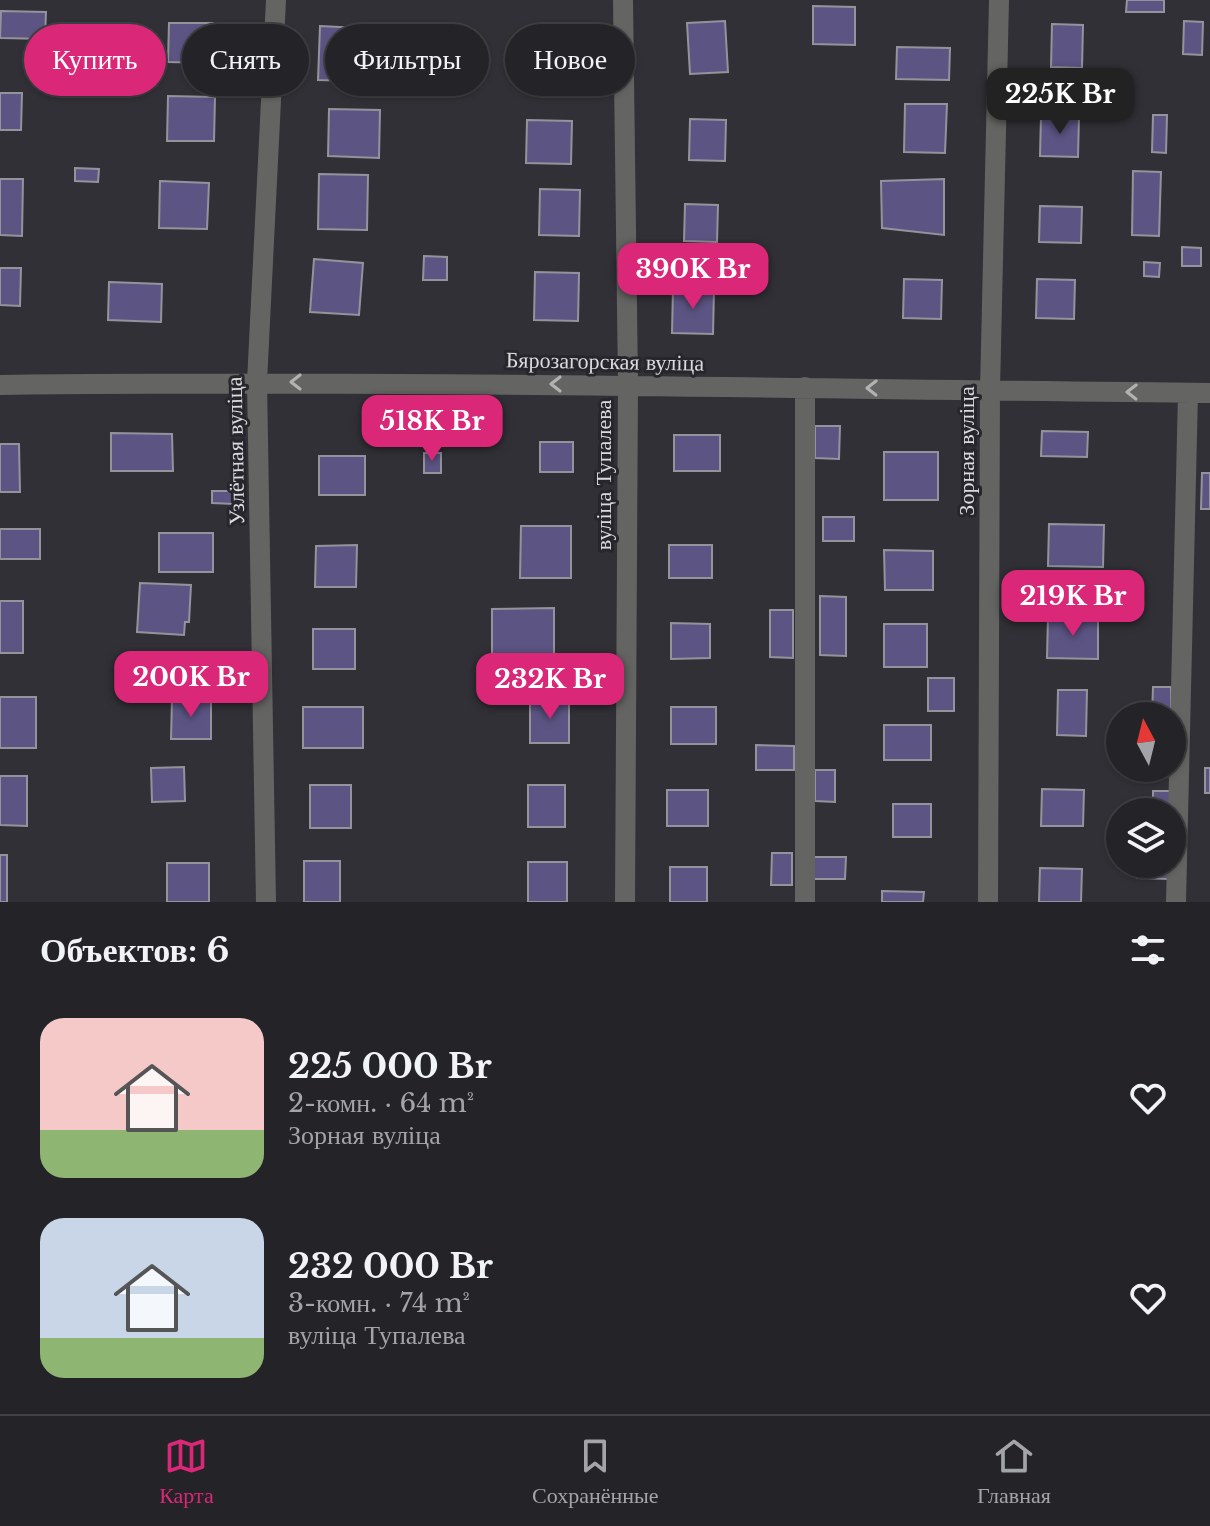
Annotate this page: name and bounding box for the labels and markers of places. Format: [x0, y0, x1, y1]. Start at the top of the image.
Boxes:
pin: 225K Br [986, 68, 1134, 136]
pin: 390K Br [619, 243, 767, 311]
pin: 518K Br [358, 395, 506, 463]
pin: 219K Br [999, 570, 1147, 638]
pin: 200K Br [117, 651, 265, 719]
pin: 232K Br [476, 653, 624, 721]

